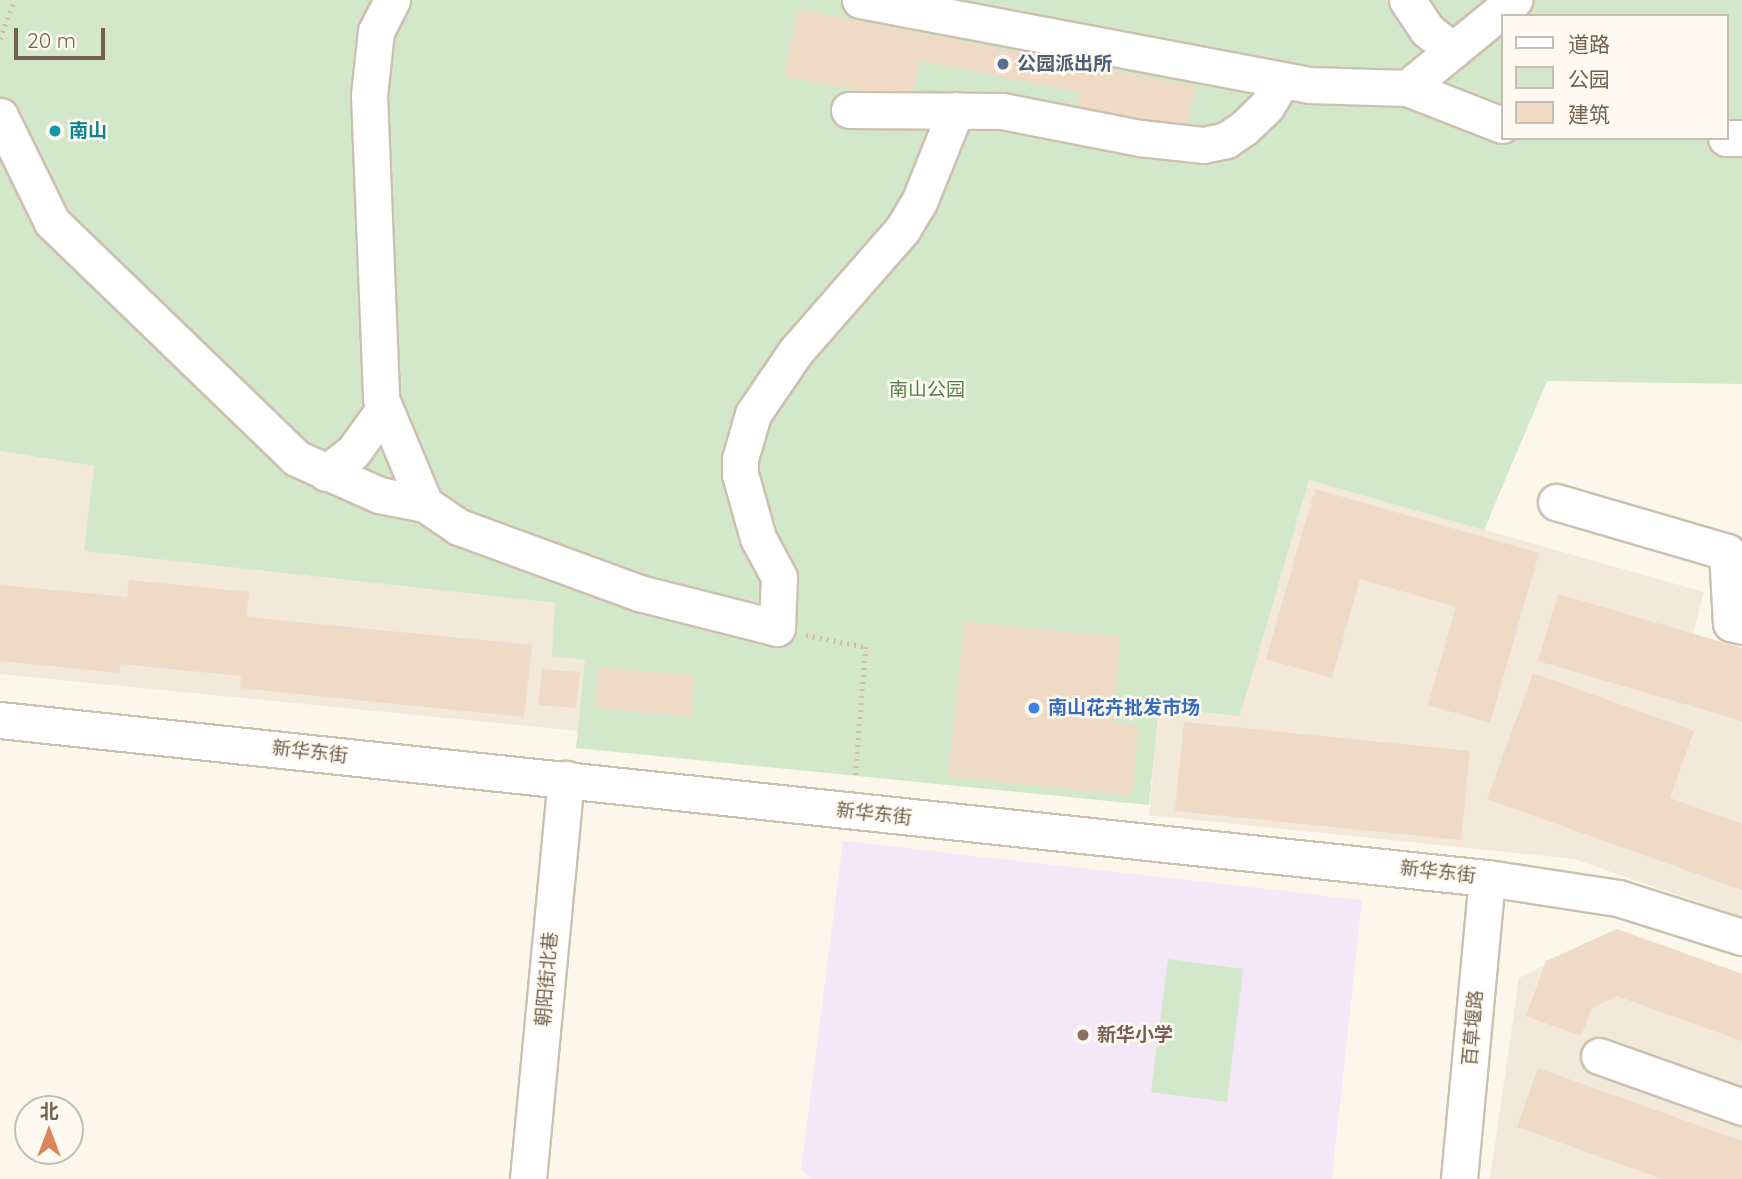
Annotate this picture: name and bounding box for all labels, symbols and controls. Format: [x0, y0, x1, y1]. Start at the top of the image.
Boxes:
scale bar [18, 14, 108, 58]
legend [1500, 14, 1728, 140]
text: 20 m [27, 27, 76, 53]
text: 道路 [1568, 31, 1610, 57]
place label: 公园派出所 [1017, 53, 1112, 75]
marker: 公园派出所 [995, 56, 1011, 72]
text: 公园 [1568, 66, 1610, 92]
text: 建筑 [1568, 101, 1610, 127]
place label: 南山 [69, 120, 107, 142]
marker: 南山 [47, 123, 63, 139]
park label: 南山公园 [889, 379, 965, 401]
place label: 南山花卉批发市场 [1048, 697, 1200, 719]
marker: 南山花卉批发市场 [1026, 700, 1042, 716]
street label: 新华东街 [271, 737, 349, 767]
street label: 新华东街 [835, 799, 913, 829]
street label: 新华东街 [1399, 857, 1477, 887]
street label: 朝阳街北巷 [532, 931, 562, 1027]
street label: 百草堰路 [1458, 989, 1488, 1067]
place label: 新华小学 [1097, 1024, 1173, 1046]
marker: 新华小学 [1075, 1027, 1091, 1043]
north arrow [14, 1095, 84, 1165]
text: 北 [39, 1099, 59, 1123]

